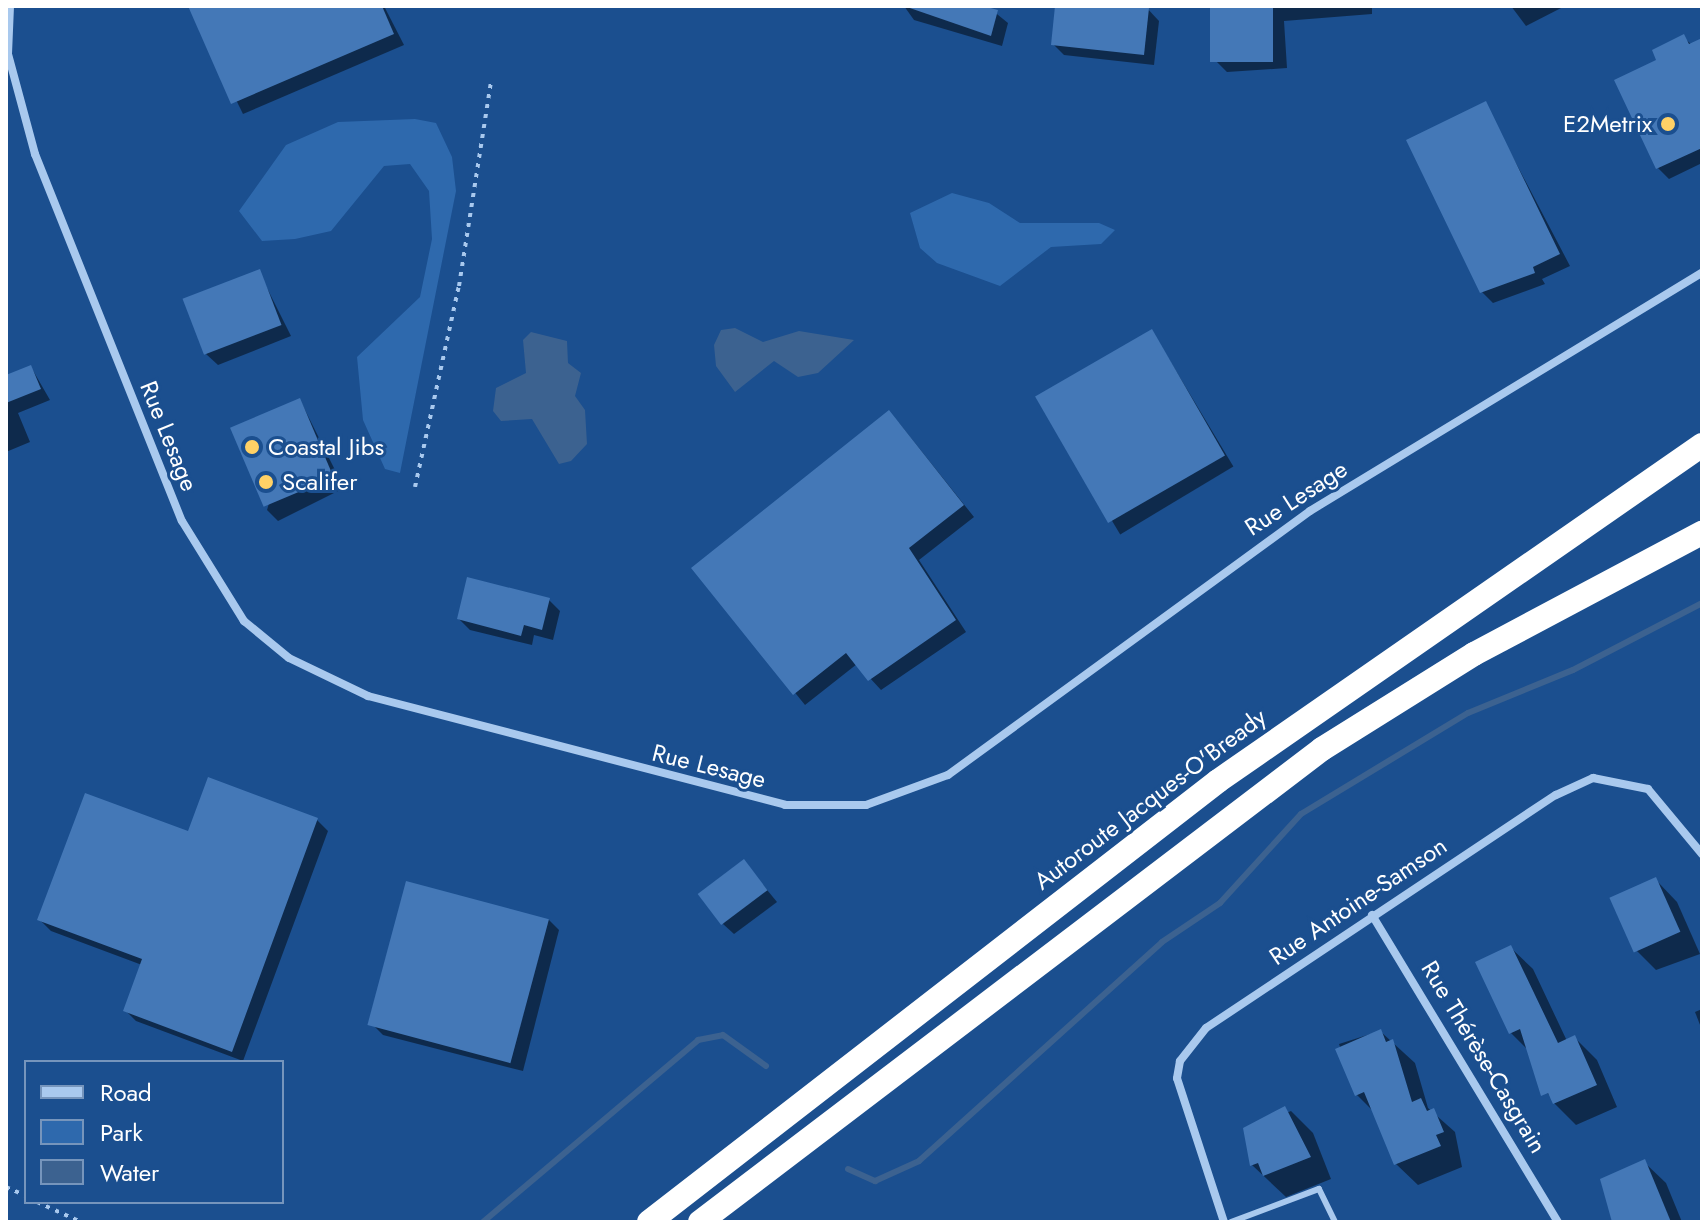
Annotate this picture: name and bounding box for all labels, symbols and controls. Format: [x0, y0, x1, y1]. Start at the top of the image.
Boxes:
place label: E2Metrix [1563, 110, 1652, 138]
marker: E2Metrix [1659, 115, 1677, 133]
street label: Rue Lesage [134, 377, 204, 495]
place label: Coastal Jibs [268, 433, 384, 461]
marker: Coastal Jibs [243, 438, 261, 456]
street label: Rue Lesage [1240, 454, 1352, 542]
place label: Scalifer [282, 468, 357, 496]
marker: Scalifer [257, 473, 275, 491]
street label: Autoroute Jacques-O'Bready [1028, 702, 1272, 896]
street label: Rue Lesage [649, 738, 769, 794]
street label: Rue Antoine-Samson [1264, 831, 1452, 971]
street label: Rue Thérèse-Casgrain [1415, 956, 1553, 1158]
legend [24, 1060, 284, 1204]
text: Road [100, 1075, 152, 1110]
text: Park [100, 1115, 143, 1150]
text: Water [100, 1155, 159, 1190]

